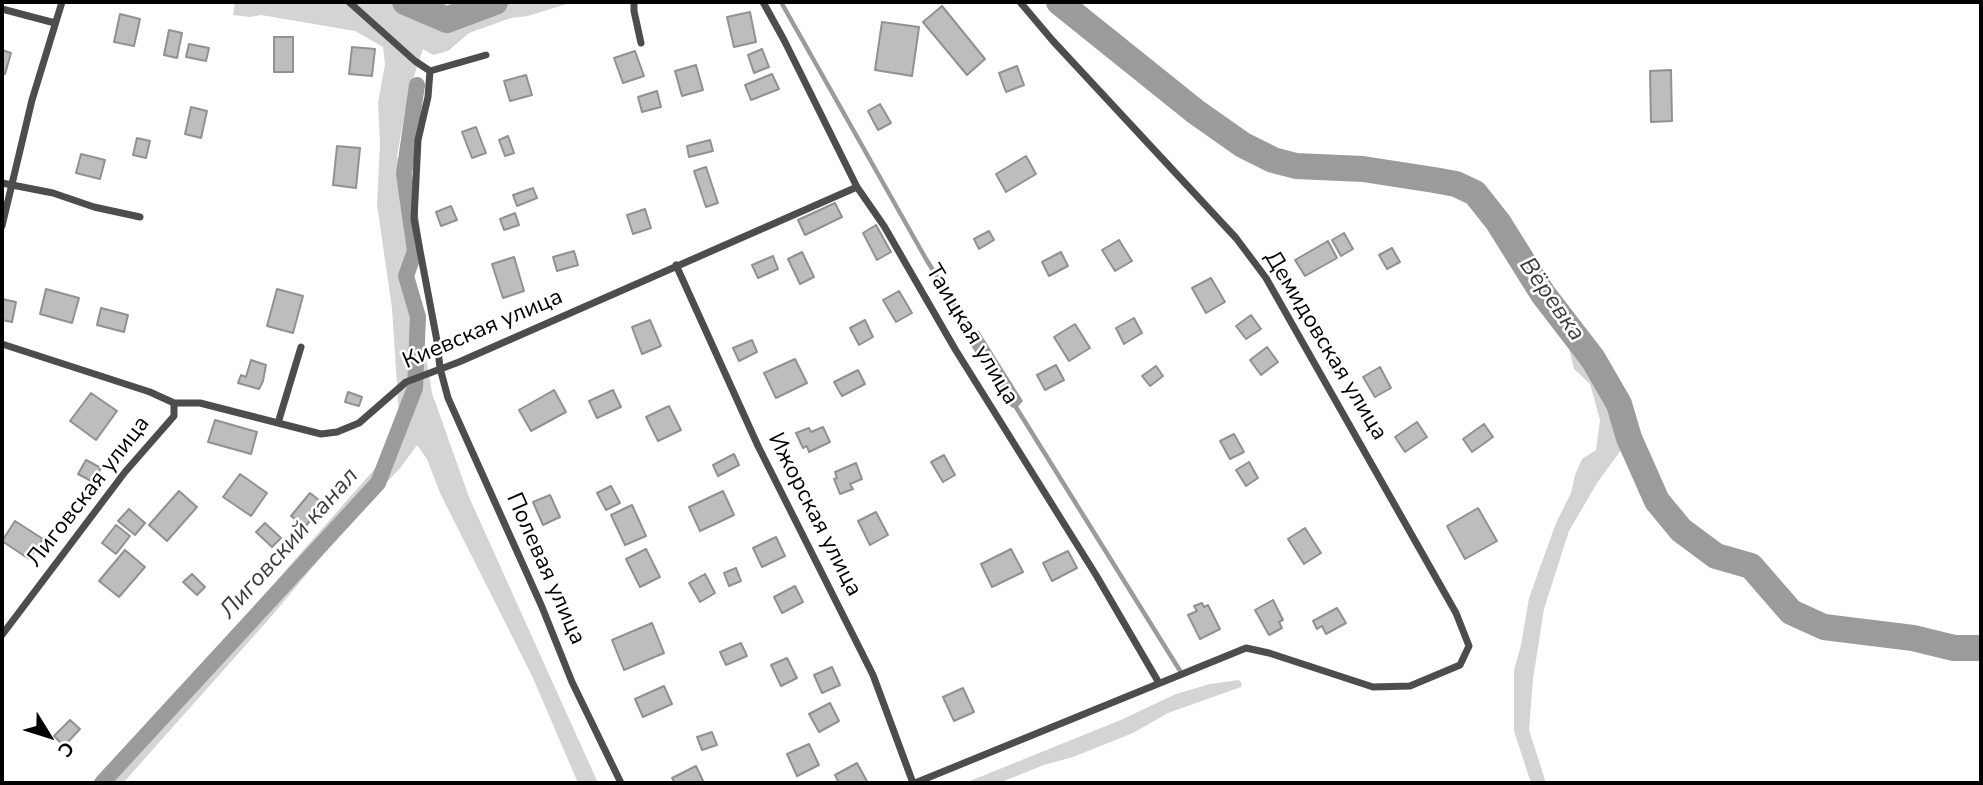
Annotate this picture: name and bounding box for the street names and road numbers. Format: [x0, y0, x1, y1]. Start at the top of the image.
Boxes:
street label: Демидовская улица [1258, 246, 1392, 446]
street label: Таицкая улица [918, 260, 1024, 410]
street label: Киевская улица [399, 284, 567, 376]
street label: Лиговская улица [22, 411, 156, 573]
street label: Ижорская улица [761, 429, 867, 601]
street label: Полевая улица [499, 489, 591, 649]

